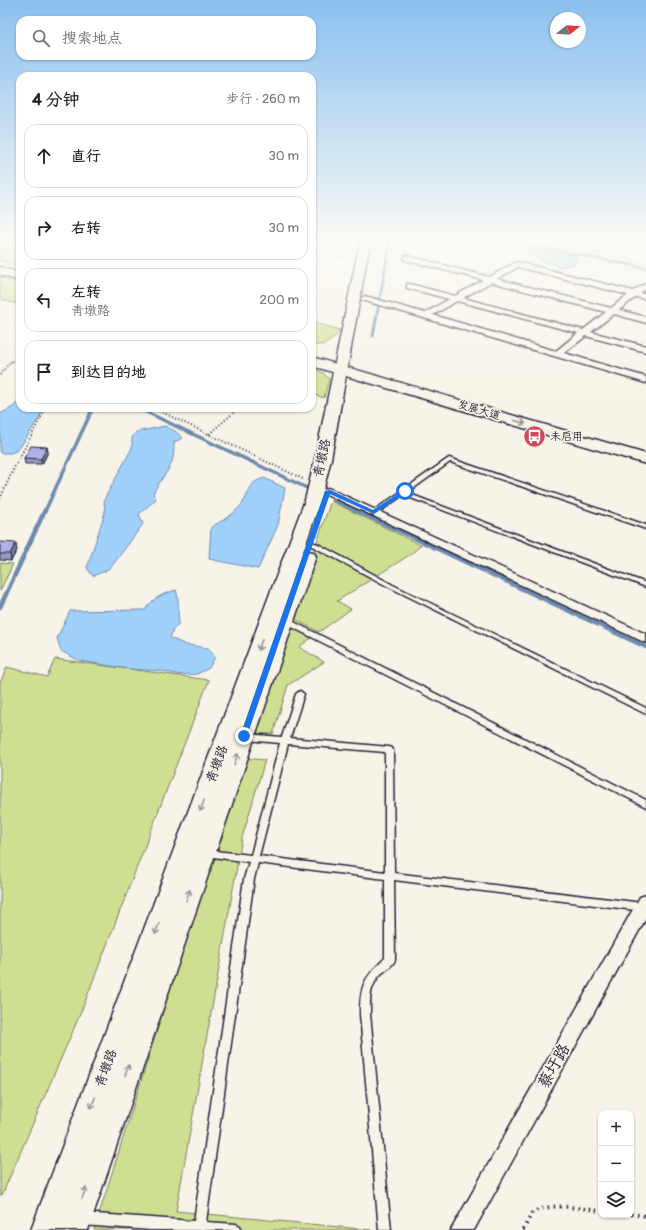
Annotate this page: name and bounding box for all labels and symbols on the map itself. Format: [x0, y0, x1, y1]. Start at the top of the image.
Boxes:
north arrow [550, 12, 586, 48]
street label: 发展大道 [456, 398, 502, 422]
one-way arrow [514, 419, 527, 426]
bus stop icon: 未启用 [522, 423, 548, 449]
place label: 未启用 [550, 430, 583, 443]
street label: 青墩路 [310, 437, 334, 479]
route start [396, 482, 414, 500]
one-way arrow [256, 638, 264, 650]
route end [235, 727, 253, 745]
street label: 青墩路 [203, 743, 231, 785]
one-way arrow [232, 753, 240, 765]
one-way arrow [197, 800, 205, 812]
one-way arrow [185, 889, 193, 901]
one-way arrow [153, 922, 160, 935]
street label: 蔡圩路 [534, 1040, 574, 1092]
street label: 青墩路 [92, 1047, 120, 1089]
one-way arrow [124, 1065, 132, 1077]
one-way arrow [89, 1097, 97, 1109]
one-way arrow [81, 1188, 89, 1200]

